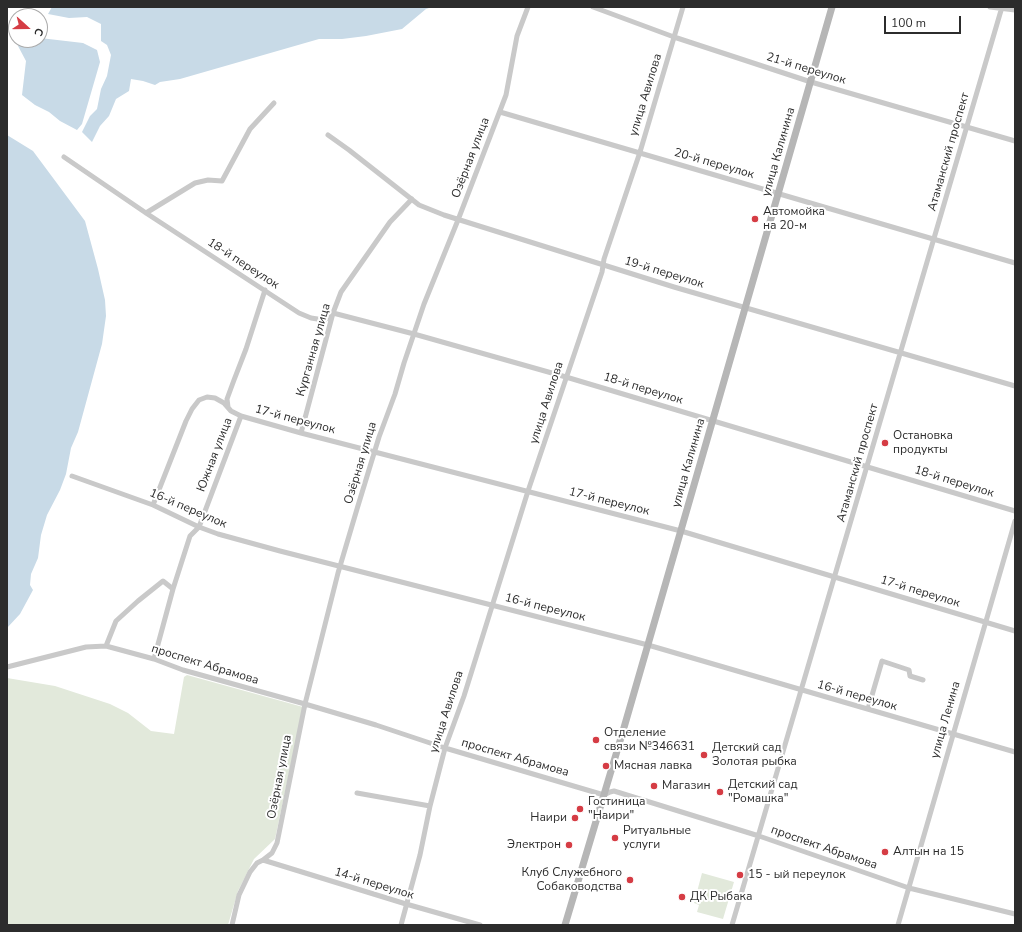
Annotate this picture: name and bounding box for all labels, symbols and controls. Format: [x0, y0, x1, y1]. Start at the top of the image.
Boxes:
north arrow [8, 8, 48, 48]
scale bar [886, 8, 963, 34]
text: 100 m [891, 15, 926, 31]
text: С [30, 26, 47, 38]
street label: 21-й переулок [764, 50, 848, 88]
street label: улица Авилова [627, 52, 665, 138]
street label: Атаманский проспект [925, 91, 973, 213]
street label: улица Калинина [759, 106, 799, 198]
street label: Озёрная улица [449, 116, 493, 200]
street label: 20-й переулок [672, 146, 756, 182]
place label: Автомойка на 20-м [763, 205, 825, 233]
marker: Автомойка на 20-м [750, 214, 760, 224]
street label: 18-й переулок [204, 235, 282, 293]
street label: 19-й переулок [622, 254, 706, 292]
street label: Курганная улица [294, 302, 334, 398]
street label: улица Авилова [527, 360, 567, 446]
street label: 18-й переулок [601, 370, 685, 408]
street label: 17-й переулок [253, 402, 337, 438]
street label: Атаманский проспект [834, 402, 882, 524]
street label: Южная улица [194, 416, 236, 494]
street label: улица Калинина [669, 417, 709, 509]
street label: Озёрная улица [342, 420, 380, 506]
place label: Остановка продукты [893, 429, 953, 457]
marker: Остановка продукты [880, 438, 890, 448]
street label: 18-й переулок [912, 463, 996, 501]
street label: 17-й переулок [567, 485, 651, 519]
street label: 16-й переулок [147, 486, 229, 532]
street label: 17-й переулок [878, 573, 962, 611]
street label: 16-й переулок [503, 591, 587, 625]
street label: проспект Абрамова [150, 642, 260, 688]
street label: улица Авилова [427, 669, 467, 755]
street label: 16-й переулок [815, 678, 899, 714]
street label: улица Ленина [928, 680, 964, 760]
place label: Отделение связи №346631 [604, 726, 695, 754]
street label: Озёрная улица [265, 734, 295, 820]
marker: Отделение связи №346631 [591, 735, 601, 745]
street label: проспект Абрамова [459, 736, 571, 780]
place label: Детский сад Золотая рыбка [712, 741, 797, 769]
marker: Детский сад Золотая рыбка [699, 750, 709, 760]
place label: Мясная лавка [614, 759, 692, 773]
marker: Мясная лавка [601, 761, 611, 771]
place label: Детский сад "Ромашка" [728, 778, 797, 806]
place label: Магазин [662, 779, 710, 793]
marker: Магазин [649, 781, 659, 791]
marker: Детский сад "Ромашка" [715, 787, 725, 797]
place label: Гостиница "Наири" [588, 795, 646, 823]
marker: Гостиница "Наири" [575, 804, 585, 814]
place label: Наири [530, 811, 567, 825]
marker: Наири [570, 813, 580, 823]
street label: проспект Абрамова [769, 823, 879, 873]
place label: Ритуальные услуги [623, 824, 691, 852]
marker: Ритуальные услуги [610, 833, 620, 843]
place label: Электрон [507, 838, 561, 852]
marker: Электрон [564, 840, 574, 850]
place label: Алтын на 15 [893, 845, 964, 859]
marker: Алтын на 15 [880, 847, 890, 857]
street label: 14-й переулок [332, 865, 416, 903]
place label: Клуб Служебного Собаководства [521, 866, 622, 894]
place label: 15 - ый переулок [748, 868, 845, 882]
marker: 15 - ый переулок [735, 870, 745, 880]
marker: Клуб Служебного Собаководства [625, 875, 635, 885]
place label: ДК Рыбака [690, 890, 752, 904]
marker: ДК Рыбака [677, 892, 687, 902]

